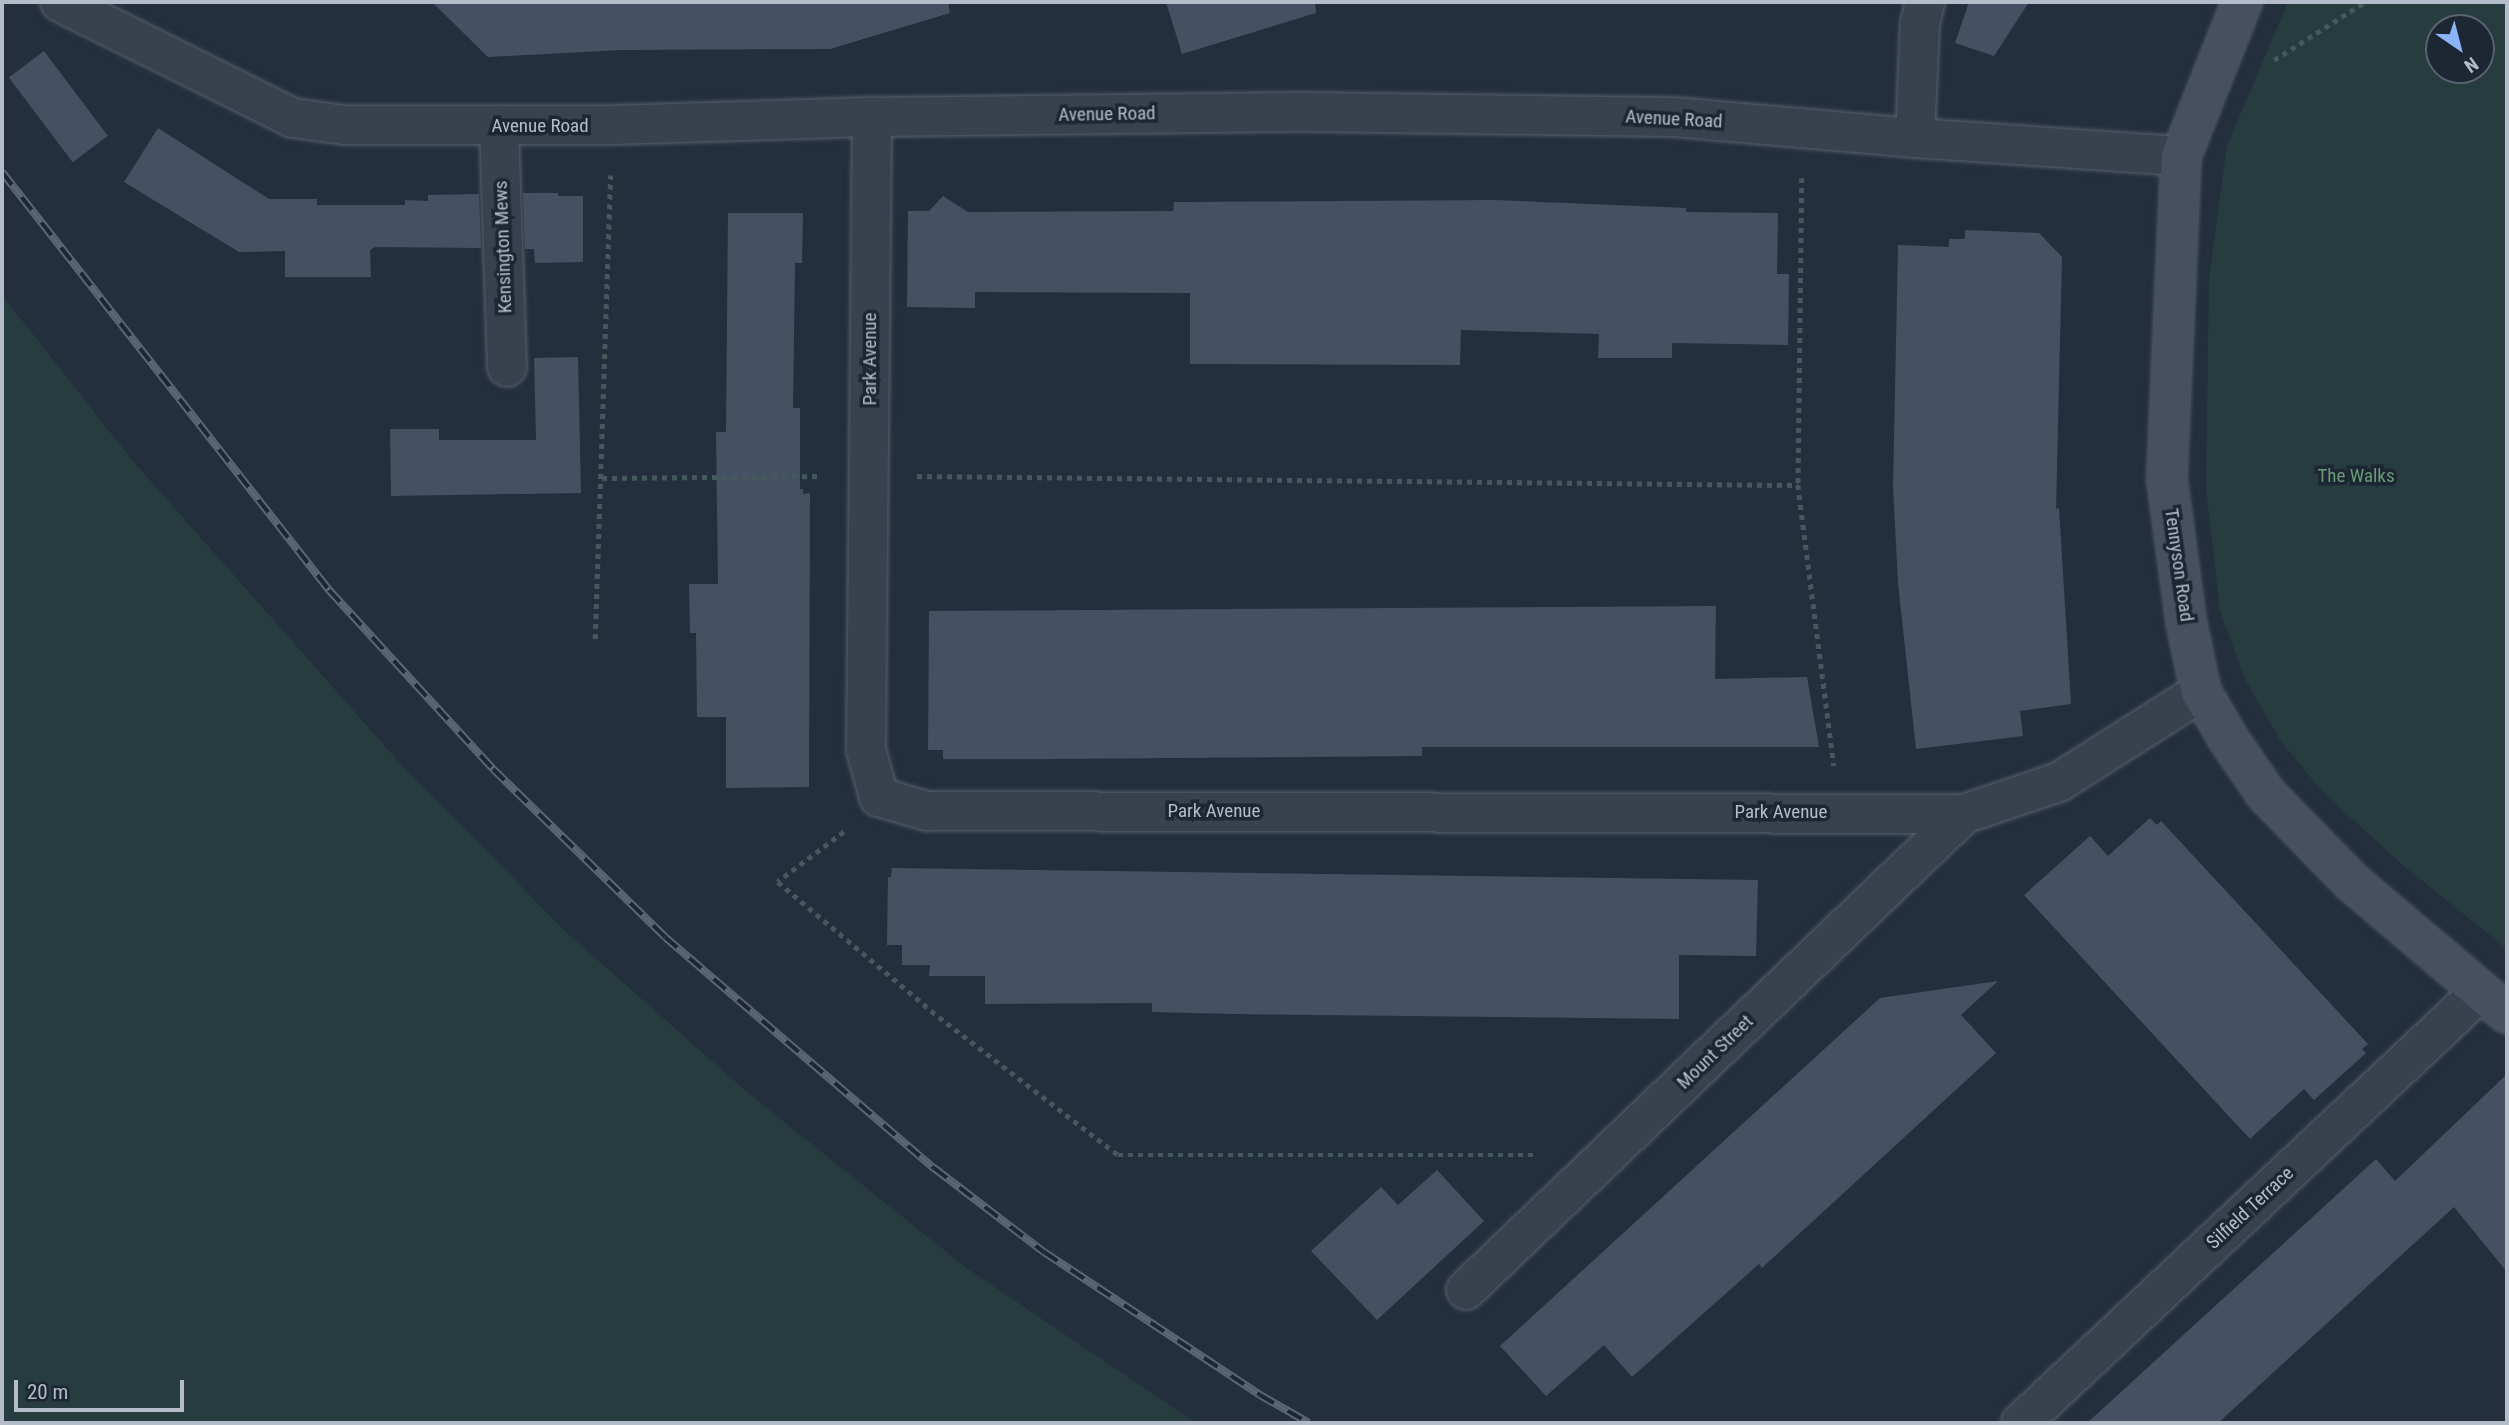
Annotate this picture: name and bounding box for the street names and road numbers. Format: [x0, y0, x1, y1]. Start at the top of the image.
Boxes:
street label: Avenue Road [1058, 102, 1156, 126]
street label: Avenue Road [1625, 105, 1723, 133]
street label: Avenue Road [491, 115, 589, 137]
street label: Kensington Mews [489, 180, 517, 314]
street label: Park Avenue [859, 313, 881, 405]
street label: Tennyson Road [2160, 507, 2198, 623]
street label: Park Avenue [1168, 800, 1260, 822]
street label: Park Avenue [1735, 801, 1827, 823]
street label: Mount Street [1672, 1010, 1758, 1094]
street label: Silfield Terrace [2202, 1162, 2298, 1254]

